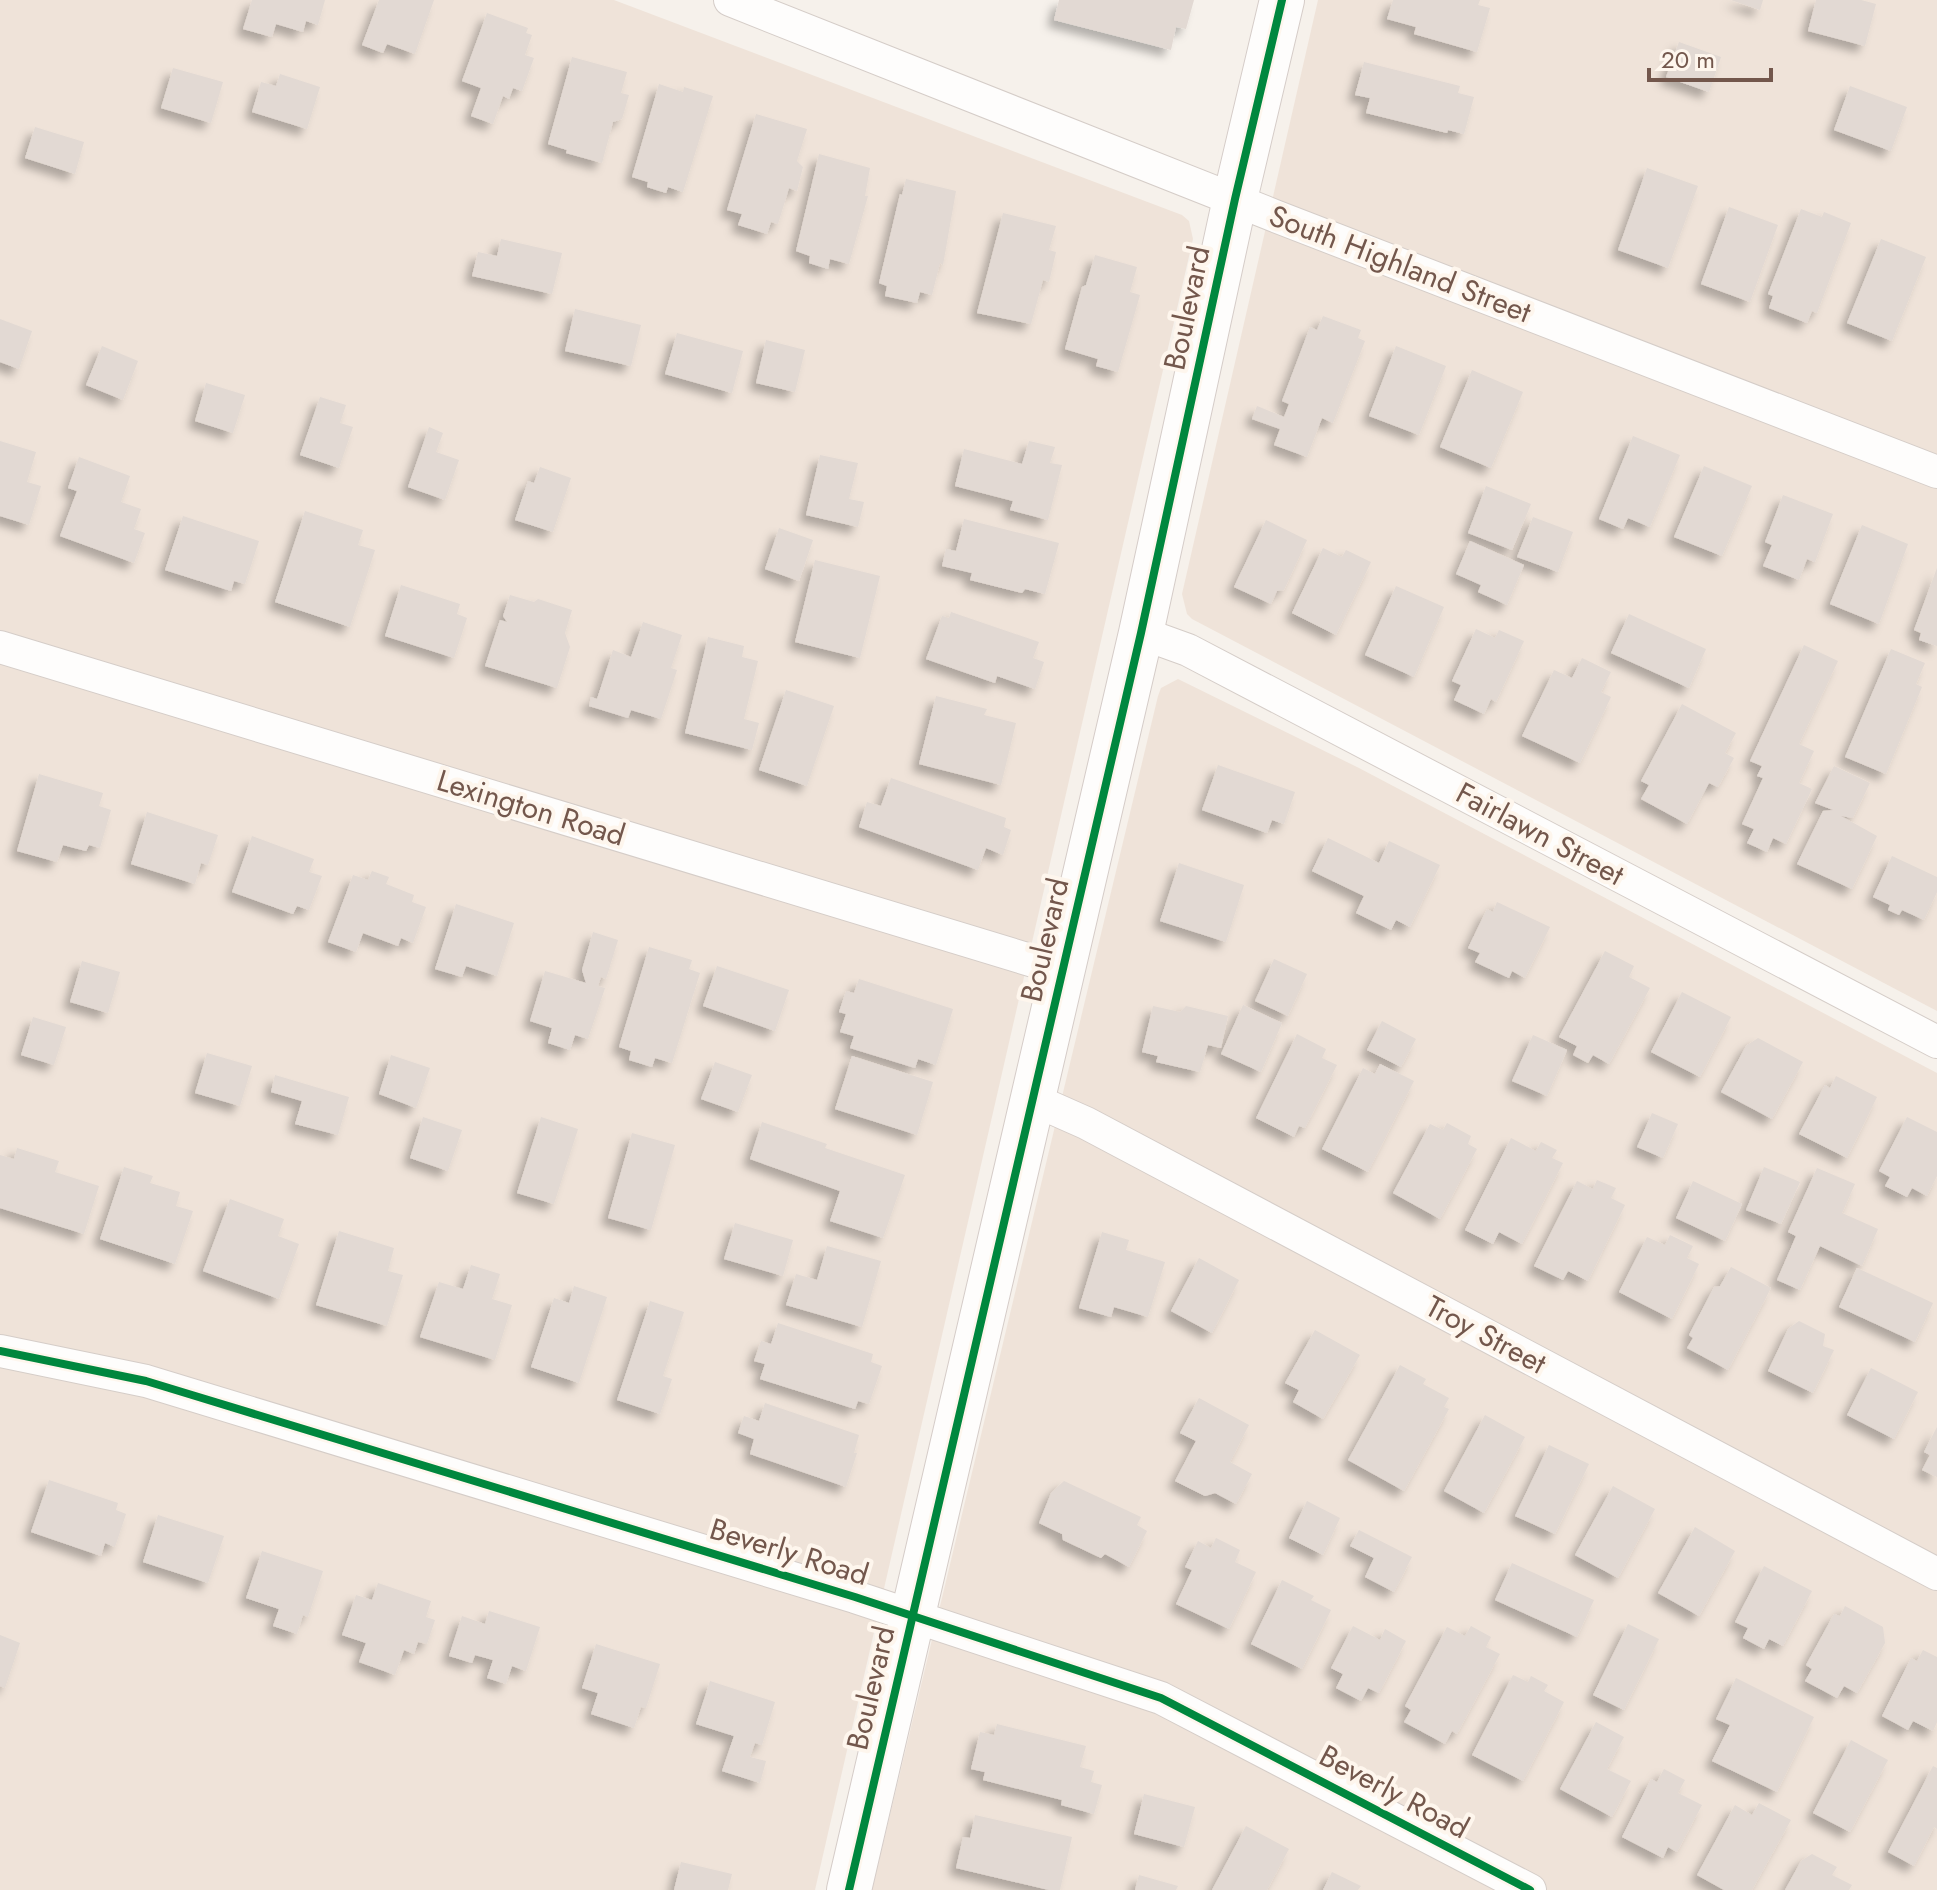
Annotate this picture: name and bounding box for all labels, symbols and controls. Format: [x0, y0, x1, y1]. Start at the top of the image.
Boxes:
scale bar [1649, 32, 1771, 82]
text: 20 m [1661, 42, 1715, 77]
street label: South Highland Street [1263, 194, 1538, 334]
street label: Boulevard [1152, 242, 1221, 374]
street label: Lexington Road [432, 758, 631, 857]
street label: Fairlawn Street [1449, 771, 1632, 896]
street label: Boulevard [1009, 874, 1080, 1006]
street label: Troy Street [1418, 1285, 1555, 1385]
street label: Beverly Road [704, 1507, 874, 1596]
street label: Boulevard [835, 1622, 906, 1754]
street label: Beverly Road [1312, 1734, 1477, 1849]

